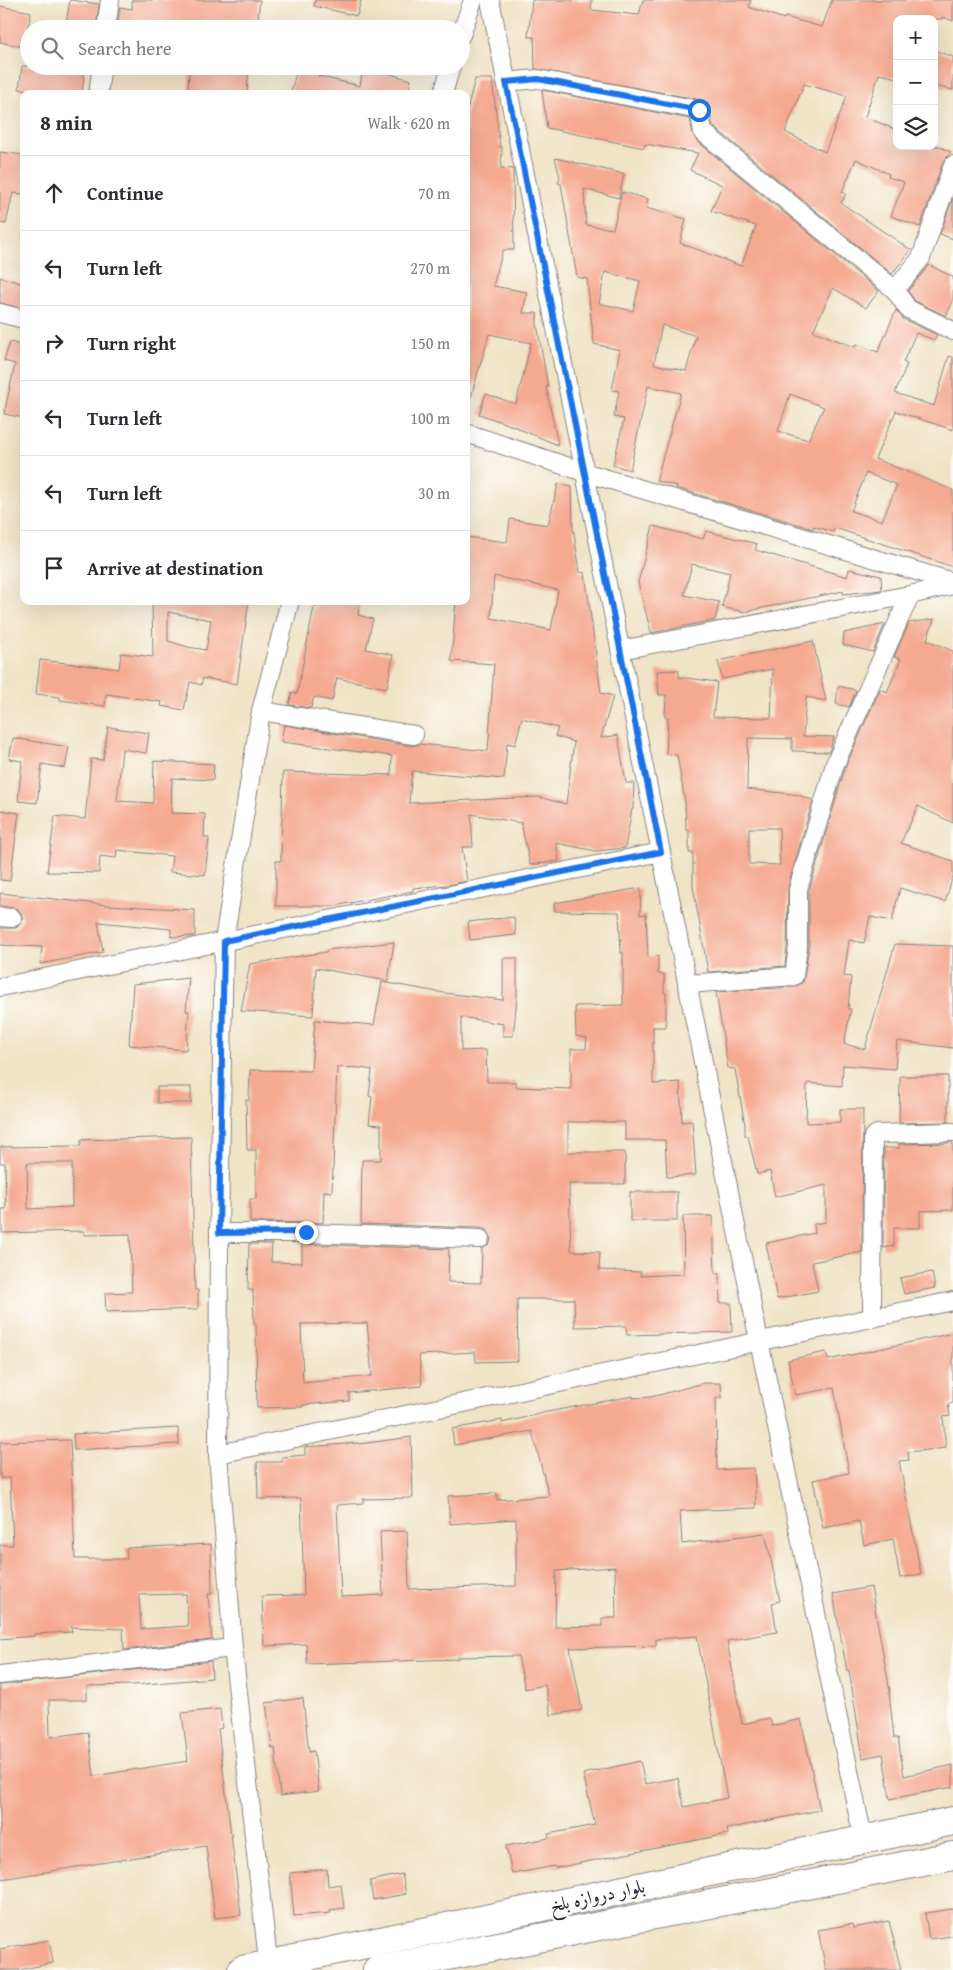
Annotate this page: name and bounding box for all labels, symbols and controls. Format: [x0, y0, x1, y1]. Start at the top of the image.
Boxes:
map controls [893, 15, 938, 150]
button: + [893, 15, 938, 60]
search box [20, 20, 470, 75]
icon: search [38, 34, 66, 62]
text: Search here [78, 34, 172, 62]
button: − [893, 60, 938, 105]
route start [688, 99, 711, 122]
button: layers [893, 105, 938, 150]
text: 8 min [40, 107, 92, 138]
text: Walk · 620 m [367, 111, 450, 135]
icon: ahead [40, 179, 68, 207]
text: Continue [87, 179, 164, 207]
text: 70 m [418, 181, 450, 205]
icon: left [40, 254, 68, 282]
text: Turn left [87, 254, 162, 282]
text: 270 m [410, 256, 450, 280]
icon: right [40, 329, 68, 357]
text: Turn right [87, 329, 176, 357]
text: 150 m [410, 331, 450, 355]
icon: left [40, 404, 68, 432]
text: Turn left [87, 404, 162, 432]
text: 100 m [410, 406, 450, 430]
icon: left [40, 479, 68, 507]
text: Turn left [87, 479, 162, 507]
text: 30 m [418, 481, 450, 505]
icon: arrive [40, 554, 68, 582]
text: Arrive at destination [87, 554, 263, 582]
route end [295, 1221, 318, 1244]
street label: بلوار دروازه بلخ [547, 1871, 648, 1923]

